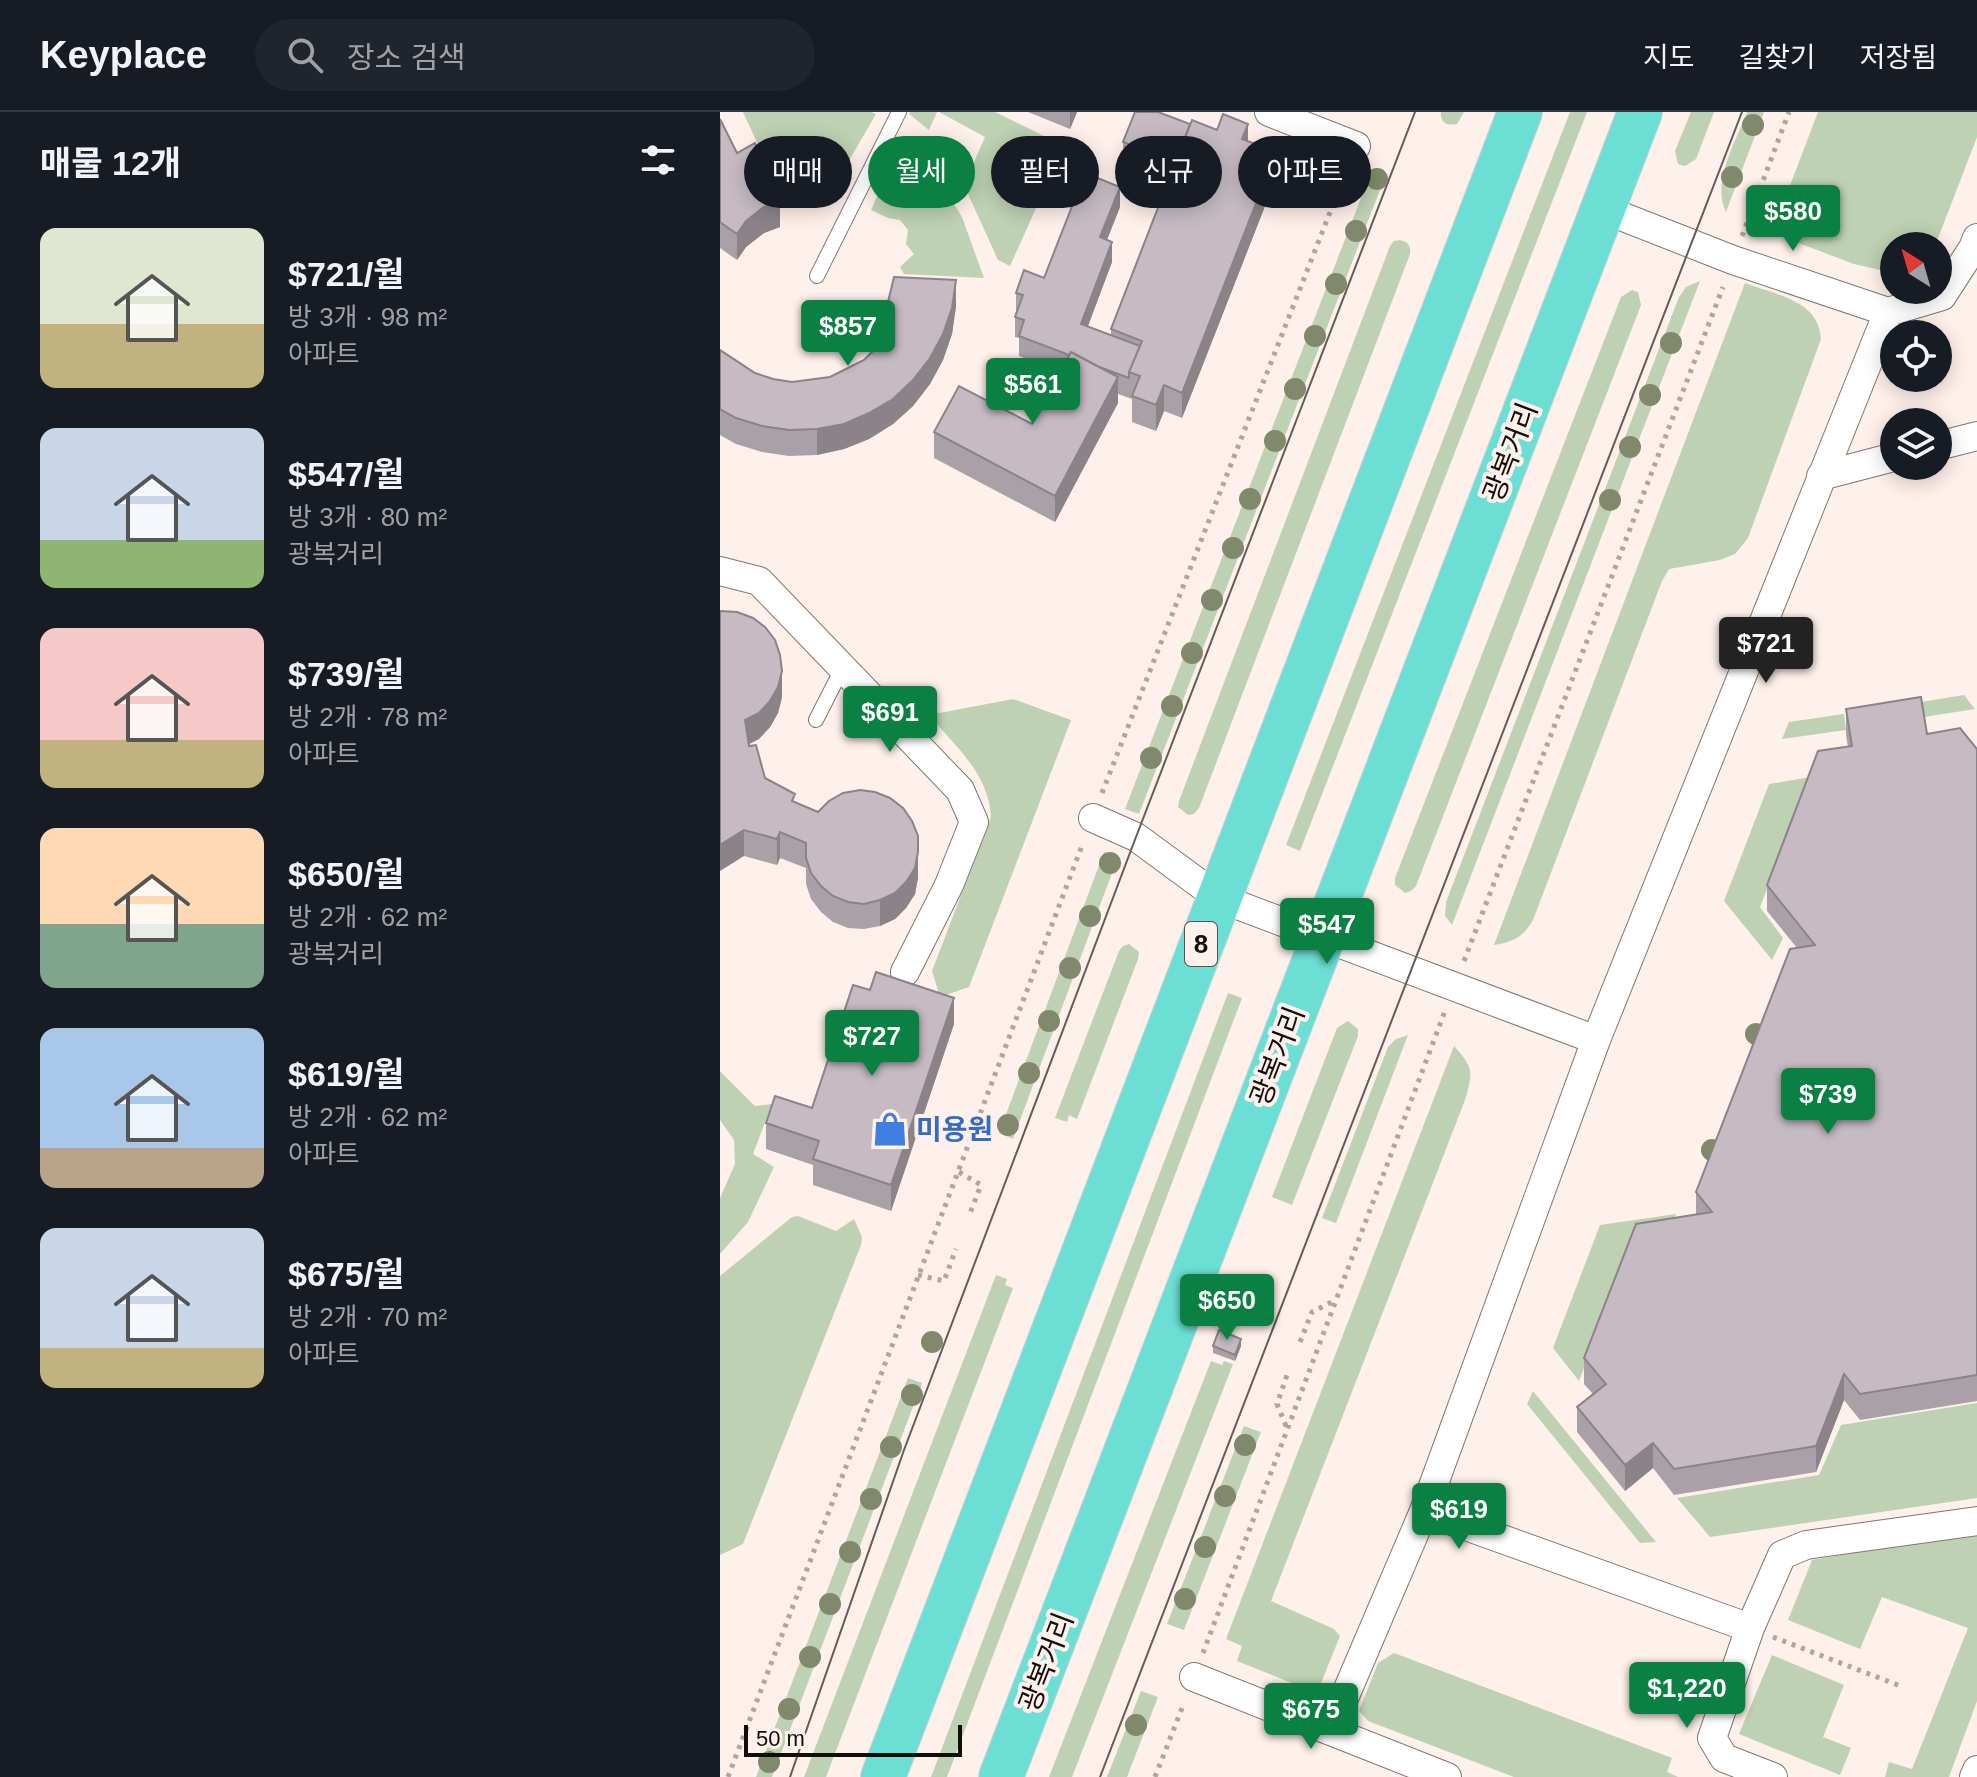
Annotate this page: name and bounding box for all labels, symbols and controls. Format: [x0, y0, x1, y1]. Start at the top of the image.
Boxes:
search box [255, 19, 815, 91]
icon: search [283, 33, 327, 77]
text: Keyplace [40, 34, 207, 76]
text: 장소 검색 [347, 41, 466, 74]
text: 지도 [1643, 42, 1694, 73]
text: 길찾기 [1738, 42, 1816, 73]
text: 저장됨 [1860, 42, 1937, 73]
chip: 매매 [744, 136, 852, 208]
chip: 월세 [868, 136, 975, 208]
chip: 필터 [991, 136, 1099, 208]
chip: 신규 [1115, 136, 1222, 208]
chip: 아파트 [1238, 136, 1371, 208]
icon: filters [636, 138, 680, 182]
text: 매물 12개 [40, 144, 181, 182]
pin: $580 [1746, 185, 1840, 253]
text: $580 [1764, 196, 1822, 226]
north arrow [1880, 232, 1952, 304]
map controls [1880, 232, 1952, 480]
text: $721/월 [288, 255, 404, 293]
icon: home [104, 260, 200, 356]
pin: $857 [801, 300, 895, 368]
text: 방 3개 · 98 m² [288, 302, 447, 332]
text: $857 [819, 311, 877, 341]
button: locate [1880, 320, 1952, 392]
text: 아파트 [288, 339, 360, 369]
pin: $561 [986, 358, 1080, 426]
text: $561 [1004, 369, 1062, 399]
street label: 광복거리 [1478, 399, 1543, 506]
button: layers [1880, 408, 1952, 480]
text: $547/월 [288, 455, 404, 493]
icon: home [104, 460, 200, 556]
text: 방 3개 · 80 m² [288, 502, 447, 532]
text: 광복거리 [288, 539, 384, 569]
pin: $721 [1719, 617, 1813, 685]
text: $721 [1737, 628, 1795, 658]
text: $739/월 [288, 655, 404, 693]
icon: home [104, 660, 200, 756]
pin: $691 [843, 686, 937, 754]
text: $691 [861, 697, 919, 727]
text: 방 2개 · 78 m² [288, 702, 447, 732]
text: 아파트 [288, 739, 360, 769]
text: $650/월 [288, 855, 404, 893]
icon: home [104, 860, 200, 956]
pin: $547 [1280, 898, 1374, 966]
text: 방 2개 · 62 m² [288, 902, 447, 932]
text: $547 [1298, 909, 1356, 939]
road number: 8 [1185, 922, 1217, 966]
text: 광복거리 [288, 939, 384, 969]
street label: 광복거리 [1245, 1003, 1310, 1110]
pin: $727 [825, 1010, 919, 1078]
text: $727 [843, 1021, 901, 1051]
text: $619/월 [288, 1055, 404, 1093]
icon: home [104, 1060, 200, 1156]
pin: $739 [1781, 1068, 1875, 1136]
text: $739 [1799, 1079, 1857, 1109]
text: 방 2개 · 62 m² [288, 1102, 447, 1132]
shop icon: 미용원 [871, 1110, 909, 1148]
place label: 미용원 [916, 1114, 993, 1145]
text: 아파트 [288, 1139, 360, 1169]
text: $675/월 [288, 1255, 404, 1293]
icon: home [104, 1260, 200, 1356]
pin: $650 [1180, 1274, 1274, 1342]
text: $650 [1198, 1285, 1256, 1315]
text: 방 2개 · 70 m² [288, 1302, 447, 1332]
text: 아파트 [288, 1339, 360, 1369]
pin: $619 [1412, 1483, 1506, 1551]
text: $619 [1430, 1494, 1488, 1524]
street label: 광복거리 [1014, 1609, 1079, 1716]
pin: $1,220 [1622, 1662, 1752, 1730]
text: $1,220 [1647, 1673, 1727, 1703]
pin: $675 [1264, 1683, 1358, 1751]
text: $675 [1282, 1694, 1340, 1724]
scale bar [744, 1721, 962, 1757]
text: 50 m [756, 1726, 805, 1751]

